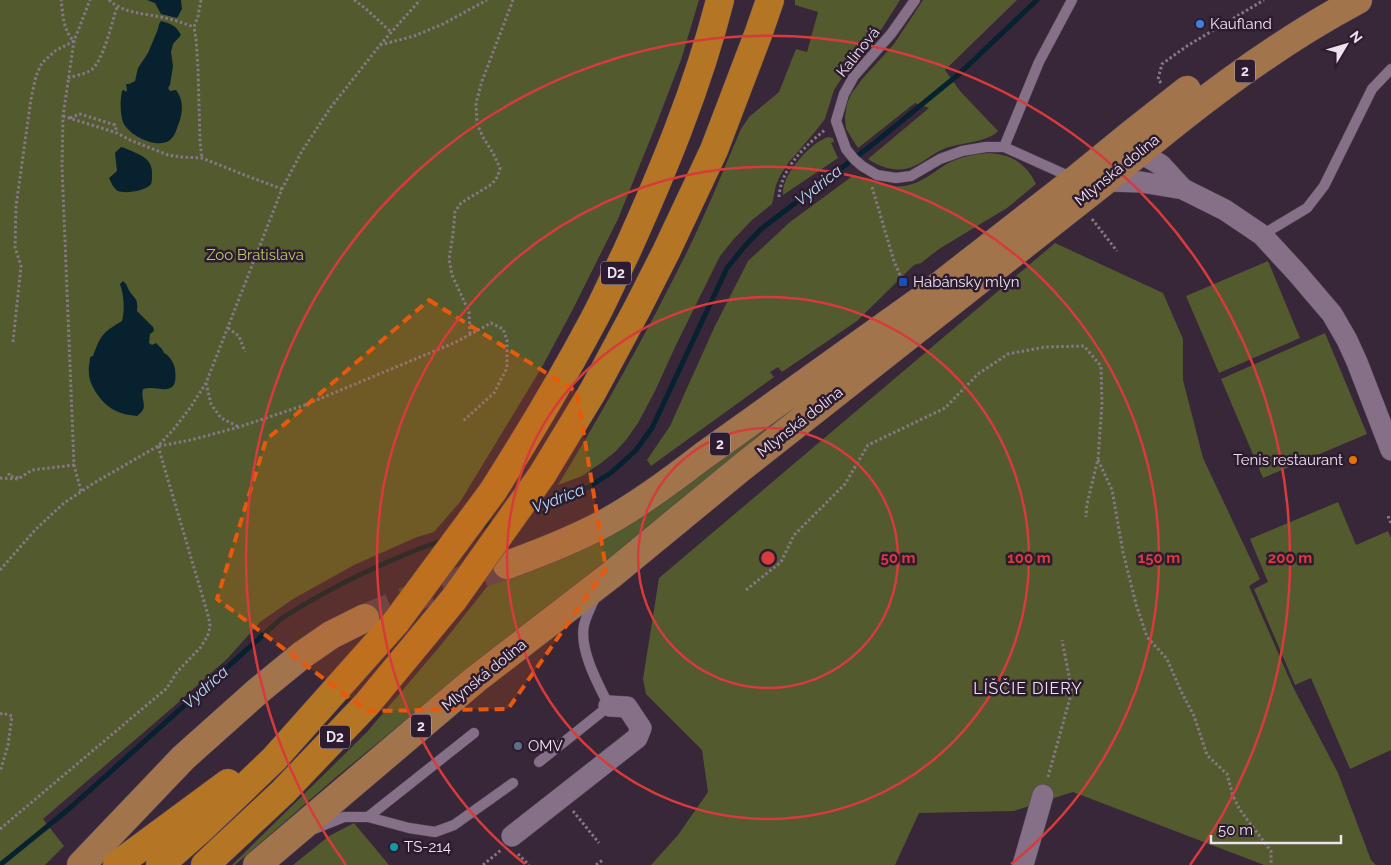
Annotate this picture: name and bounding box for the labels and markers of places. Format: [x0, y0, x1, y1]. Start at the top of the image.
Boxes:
place label: Kaufland [1210, 15, 1272, 33]
marker: Kaufland [1194, 18, 1206, 30]
place label: Habánsky mlyn [913, 273, 1020, 291]
marker: Habánsky mlyn [897, 276, 909, 288]
place label: Tenis restaurant [1233, 451, 1343, 469]
marker: Tenis restaurant [1347, 454, 1359, 466]
centre of rings [759, 549, 777, 567]
place label: OMV [528, 737, 563, 755]
marker: OMV [512, 740, 524, 752]
place label: TS-214 [404, 838, 451, 856]
marker: TS-214 [388, 841, 400, 853]

